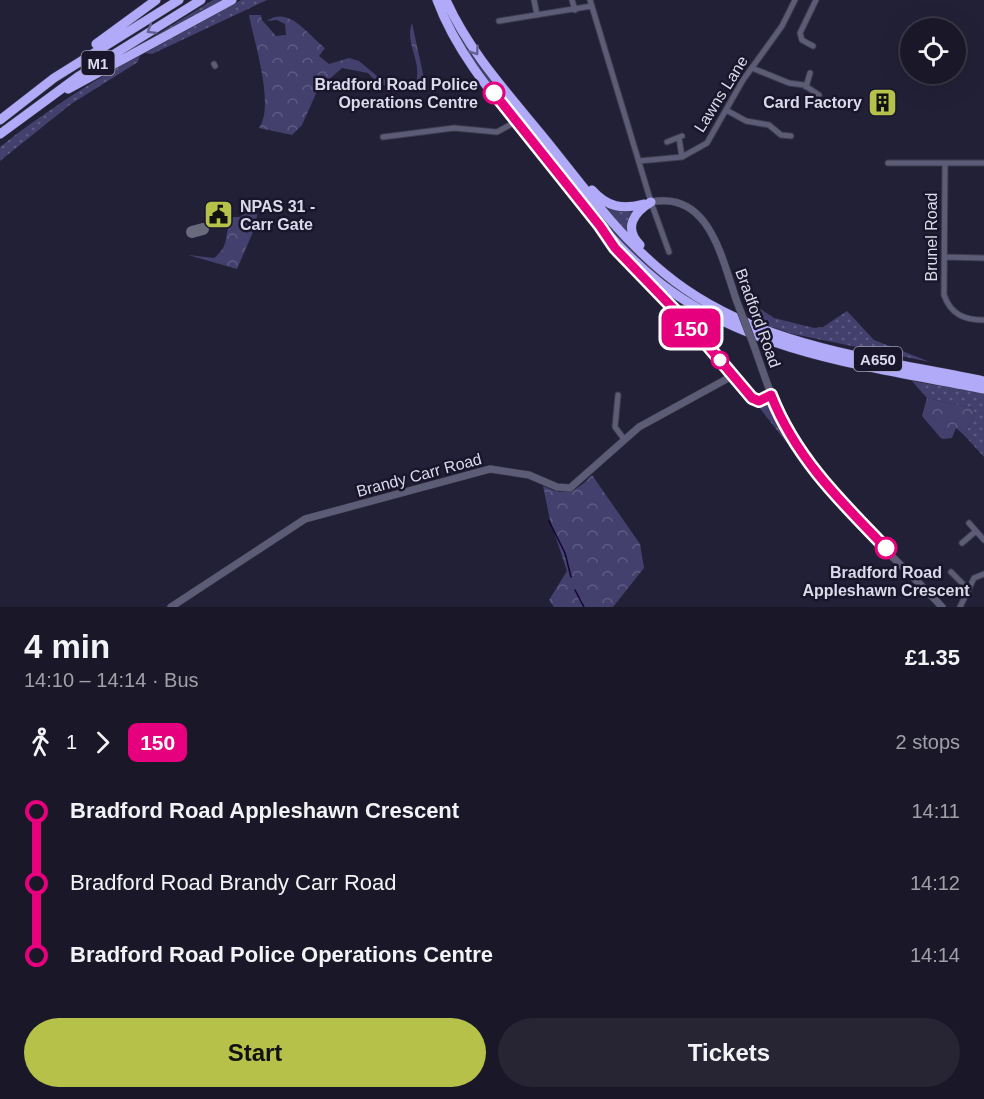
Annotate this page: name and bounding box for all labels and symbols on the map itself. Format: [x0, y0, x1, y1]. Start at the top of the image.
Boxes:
one-way arrow [147, 22, 157, 34]
one-way arrow [468, 44, 479, 55]
road number: M1 [82, 51, 114, 75]
street label: Lawns Lane [691, 53, 751, 135]
place label: Bradford Road Police Operations Centre [314, 76, 478, 111]
marker: Bradford Road Police Operations Centre [483, 82, 505, 104]
building icon: Card Factory [867, 86, 899, 118]
place label: Card Factory [763, 94, 862, 111]
street label: Brunel Road [923, 193, 940, 281]
place label: NPAS 31 - Carr Gate [240, 198, 315, 233]
public building icon: NPAS 31 - Carr Gate [203, 199, 235, 231]
street label: Bradford Road [732, 266, 784, 370]
line badge: 150 [656, 308, 726, 348]
road number: A650 [854, 347, 902, 371]
unlabelled marker [711, 351, 729, 369]
street label: Brandy Carr Road [355, 450, 483, 500]
marker: Bradford Road Appleshawn Crescent [875, 537, 897, 559]
place label: Bradford Road Appleshawn Crescent [802, 564, 970, 599]

